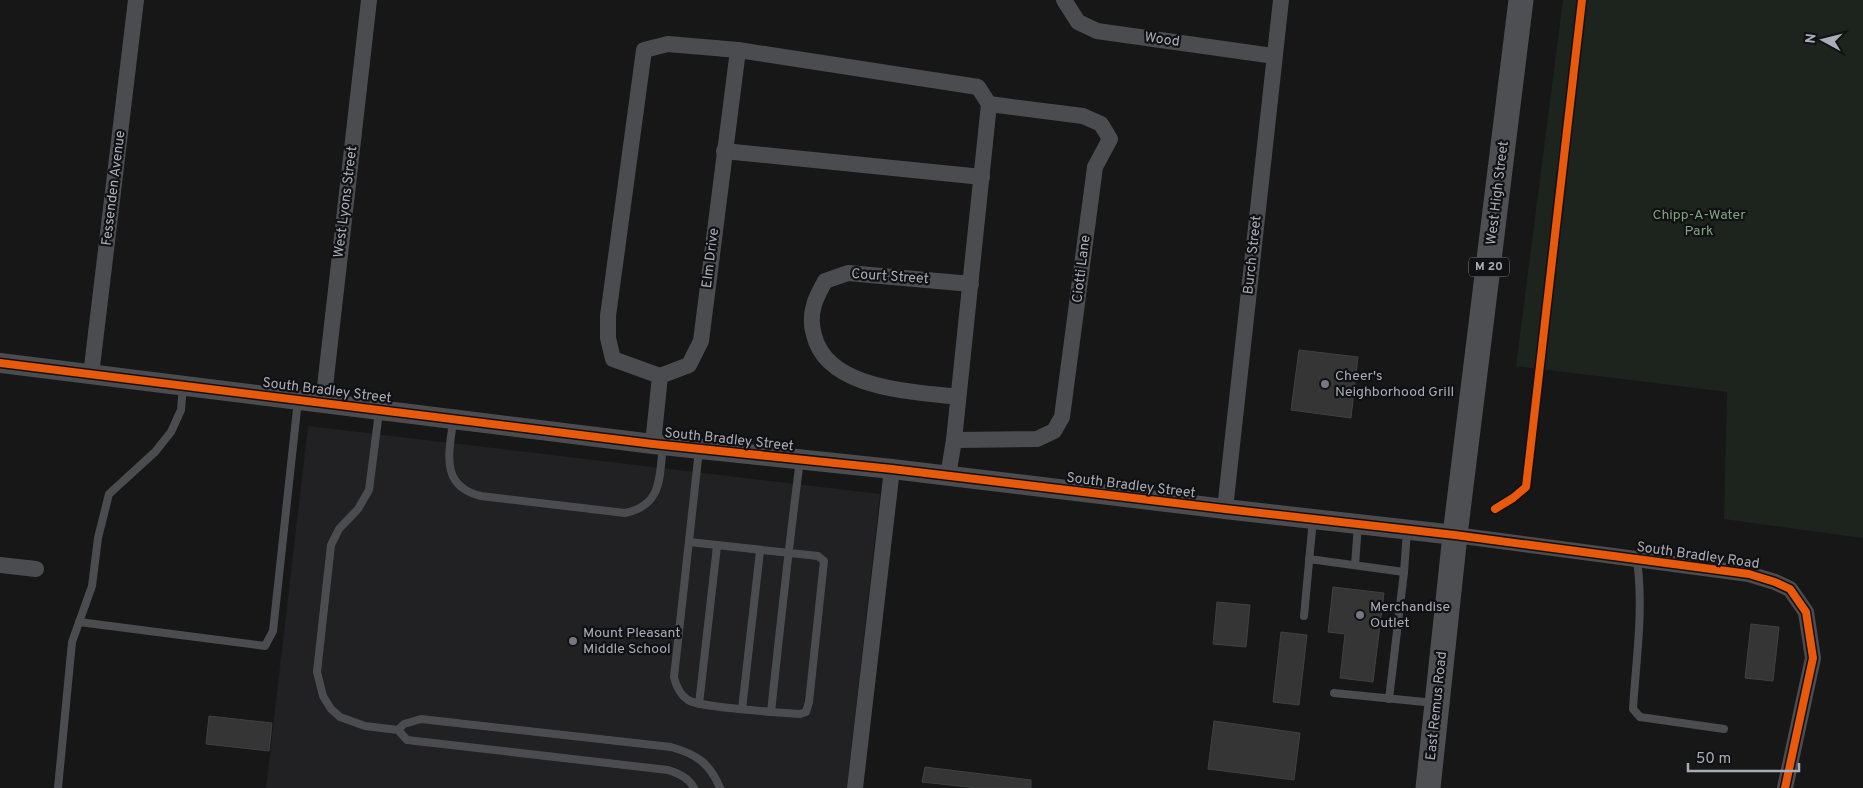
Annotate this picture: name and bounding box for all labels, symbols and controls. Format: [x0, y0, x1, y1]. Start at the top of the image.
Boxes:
north arrow [1798, 15, 1848, 65]
street label: Wood [1143, 29, 1181, 51]
text: N [1803, 33, 1821, 45]
street label: Fessenden Avenue [99, 129, 129, 247]
street label: West High Street [1483, 140, 1513, 246]
street label: West Lyons Street [331, 145, 361, 259]
park label: Chipp-A-Water Park [1652, 207, 1746, 240]
street label: Burch Street [1240, 215, 1266, 295]
street label: Elm Drive [699, 227, 723, 289]
street label: Ciotti Lane [1069, 234, 1095, 304]
road number: M 20 [1469, 258, 1509, 276]
street label: Court Street [851, 266, 929, 288]
place label: Cheer's Neighborhood Grill [1335, 368, 1454, 401]
street label: South Bradley Street [261, 375, 393, 407]
marker: Cheer's Neighborhood Grill [1319, 378, 1331, 390]
street label: South Bradley Street [663, 425, 795, 455]
street label: South Bradley Street [1065, 470, 1197, 502]
street label: South Bradley Road [1635, 539, 1761, 573]
place label: Merchandise Outlet [1370, 599, 1450, 632]
marker: Merchandise Outlet [1354, 609, 1366, 621]
place label: Mount Pleasant Middle School [583, 625, 681, 658]
marker: Mount Pleasant Middle School [567, 635, 579, 647]
street label: East Remus Road [1423, 651, 1451, 761]
scale bar [1688, 740, 1799, 772]
text: 50 m [1696, 750, 1731, 769]

